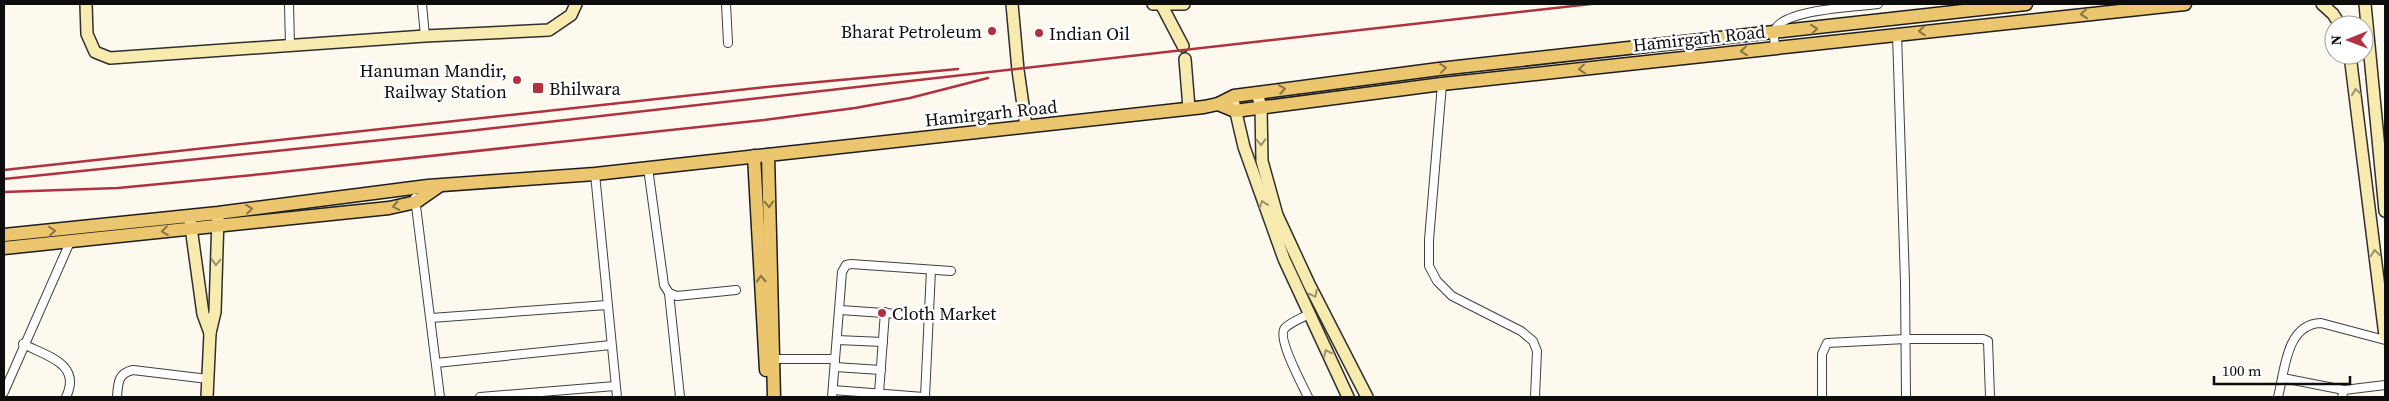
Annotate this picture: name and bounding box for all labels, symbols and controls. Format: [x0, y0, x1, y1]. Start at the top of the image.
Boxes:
one-way arrow [2080, 8, 2088, 19]
north arrow [2324, 15, 2374, 65]
place label: Bharat Petroleum [841, 19, 982, 44]
street label: Hamirgarh Road [1631, 19, 1767, 57]
place label: Indian Oil [1049, 21, 1130, 46]
one-way arrow [1810, 24, 1818, 35]
marker: Bharat Petroleum [986, 25, 998, 37]
one-way arrow [1918, 25, 1926, 36]
marker: Indian Oil [1033, 27, 1045, 39]
text: N [2326, 35, 2346, 46]
one-way arrow [1739, 45, 1747, 56]
place label: Hanuman Mandir, Railway Station [360, 58, 507, 104]
one-way arrow [1440, 63, 1448, 74]
one-way arrow [1578, 63, 1586, 74]
marker: Hanuman Mandir, Railway Station [511, 74, 523, 86]
place label: Bhilwara [549, 76, 621, 101]
marker: Bhilwara [531, 81, 545, 95]
one-way arrow [1278, 85, 1287, 95]
one-way arrow [2351, 88, 2362, 96]
street label: Hamirgarh Road [923, 94, 1059, 132]
one-way arrow [1256, 138, 1266, 146]
one-way arrow [391, 200, 400, 211]
one-way arrow [764, 200, 774, 208]
one-way arrow [1259, 200, 1269, 209]
one-way arrow [245, 204, 253, 215]
one-way arrow [49, 225, 57, 236]
one-way arrow [160, 225, 168, 236]
one-way arrow [2370, 249, 2381, 257]
one-way arrow [210, 258, 221, 266]
one-way arrow [756, 274, 767, 282]
one-way arrow [1308, 289, 1318, 298]
place label: Cloth Market [892, 301, 996, 326]
marker: Cloth Market [876, 307, 888, 319]
one-way arrow [1323, 349, 1334, 358]
scale bar [2214, 354, 2350, 386]
text: 100 m [2222, 360, 2262, 381]

